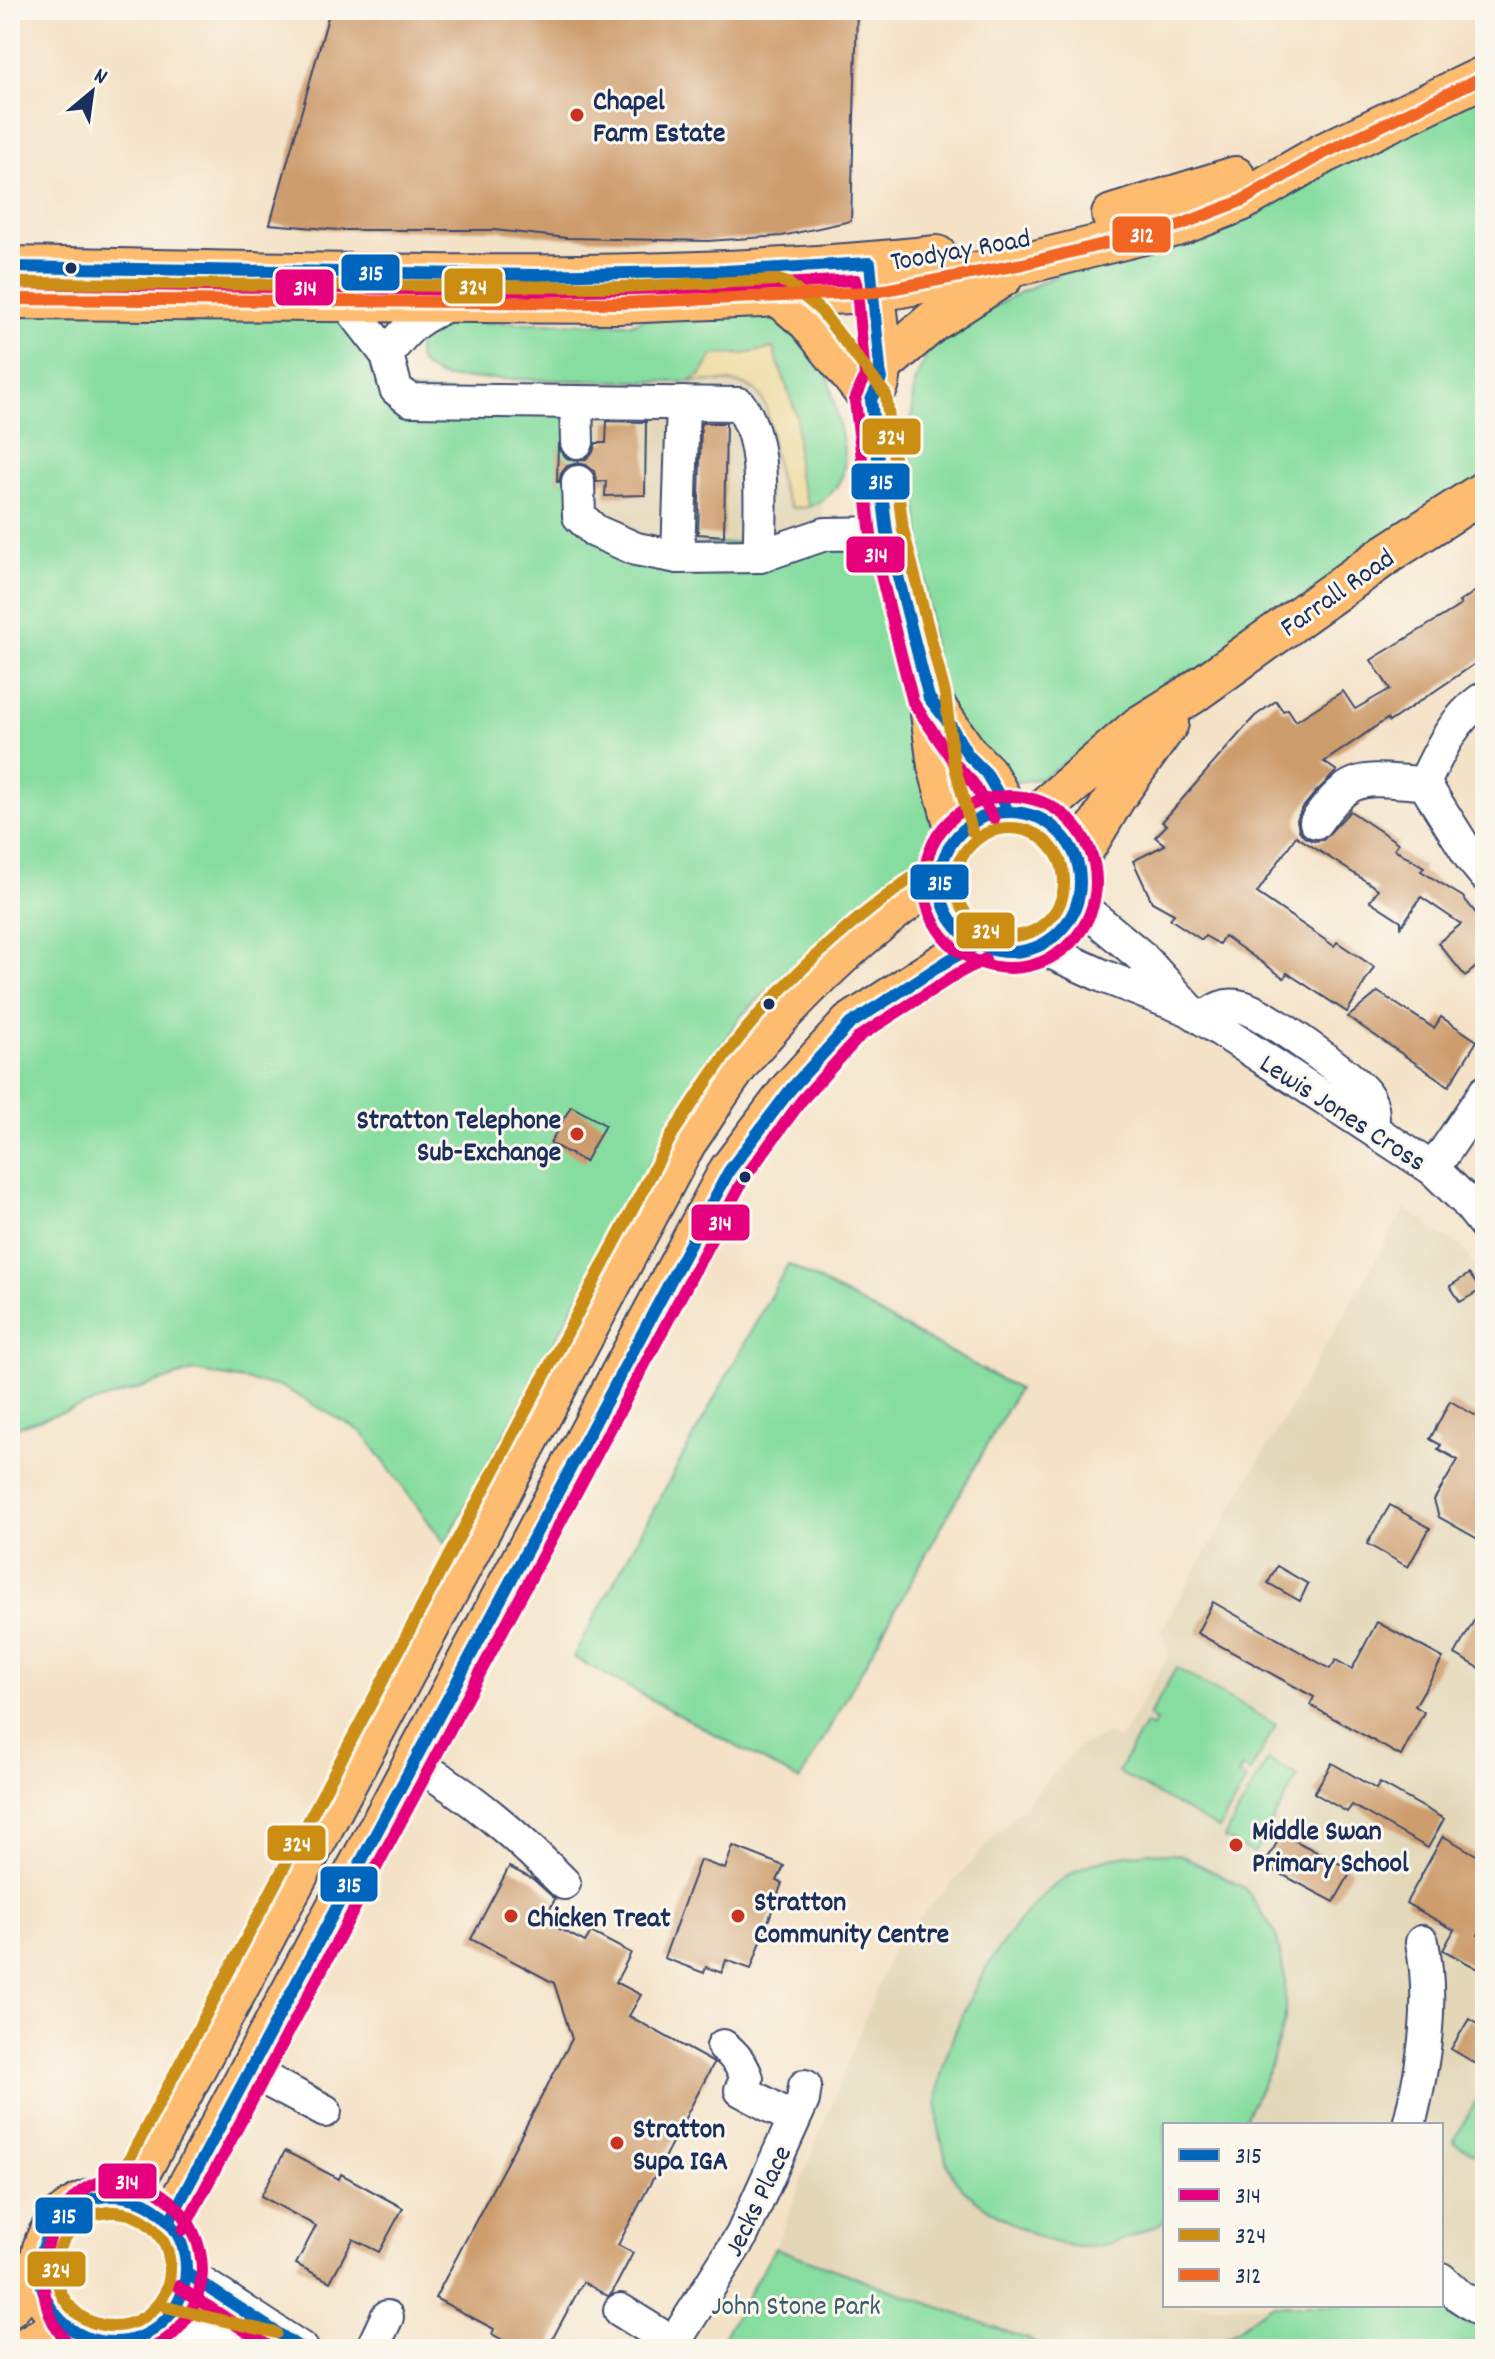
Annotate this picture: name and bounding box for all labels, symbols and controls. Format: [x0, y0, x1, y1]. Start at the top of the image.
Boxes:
north arrow [52, 52, 132, 132]
text: N [88, 61, 112, 94]
place label: Chapel Farm Estate [593, 84, 725, 156]
marker: Chapel Farm Estate [568, 106, 586, 124]
line badge: 312 [1111, 215, 1172, 254]
street label: Toodyay Road [888, 221, 1034, 285]
text: 312 [1130, 222, 1154, 253]
line badge: 315 [340, 253, 401, 292]
unlabelled marker [63, 260, 79, 276]
text: 315 [359, 260, 383, 291]
line badge: 324 [443, 267, 504, 305]
line badge: 314 [274, 268, 335, 307]
text: 324 [459, 274, 487, 305]
text: 314 [293, 275, 317, 306]
line badge: 324 [861, 417, 922, 456]
text: 324 [877, 424, 905, 455]
line badge: 315 [850, 462, 911, 501]
text: 315 [869, 469, 893, 500]
line badge: 314 [845, 535, 906, 574]
street label: Farrall Road [1273, 541, 1404, 649]
text: 314 [864, 542, 888, 573]
line badge: 315 [909, 863, 970, 901]
text: 315 [928, 870, 952, 901]
line badge: 324 [955, 911, 1016, 950]
text: 324 [972, 918, 1000, 949]
unlabelled marker [761, 996, 777, 1012]
street label: Lewis Jones Cross [1250, 1046, 1432, 1184]
place label: Stratton Telephone Sub-Exchange [356, 1103, 561, 1175]
marker: Stratton Telephone Sub-Exchange [568, 1125, 586, 1143]
unlabelled marker [737, 1169, 753, 1185]
line badge: 314 [690, 1203, 751, 1242]
text: 314 [708, 1210, 732, 1241]
place label: Middle Swan Primary School [1252, 1814, 1409, 1886]
line badge: 324 [266, 1824, 327, 1862]
text: 324 [283, 1831, 311, 1862]
marker: Middle Swan Primary School [1227, 1836, 1245, 1854]
line badge: 315 [319, 1865, 379, 1903]
text: 315 [337, 1872, 361, 1903]
place label: Stratton Community Centre [754, 1885, 949, 1957]
place label: Chicken Treat [527, 1901, 671, 1941]
marker: Chicken Treat [502, 1907, 520, 1925]
marker: Stratton Community Centre [729, 1907, 747, 1925]
place label: Stratton Supa IGA [633, 2112, 728, 2184]
legend [1163, 2123, 1443, 2307]
marker: Stratton Supa IGA [608, 2134, 626, 2152]
street label: Jecks Place [716, 2140, 805, 2265]
text: 315 [1235, 2141, 1262, 2175]
line badge: 314 [97, 2162, 158, 2200]
text: 314 [115, 2169, 139, 2200]
text: 314 [1235, 2181, 1261, 2215]
line badge: 315 [34, 2196, 94, 2235]
text: 315 [52, 2203, 76, 2234]
text: 324 [1235, 2221, 1266, 2255]
line badge: 324 [26, 2250, 87, 2288]
text: 324 [42, 2257, 70, 2288]
text: 312 [1235, 2261, 1261, 2295]
park label: John Stone Park [711, 2289, 881, 2329]

